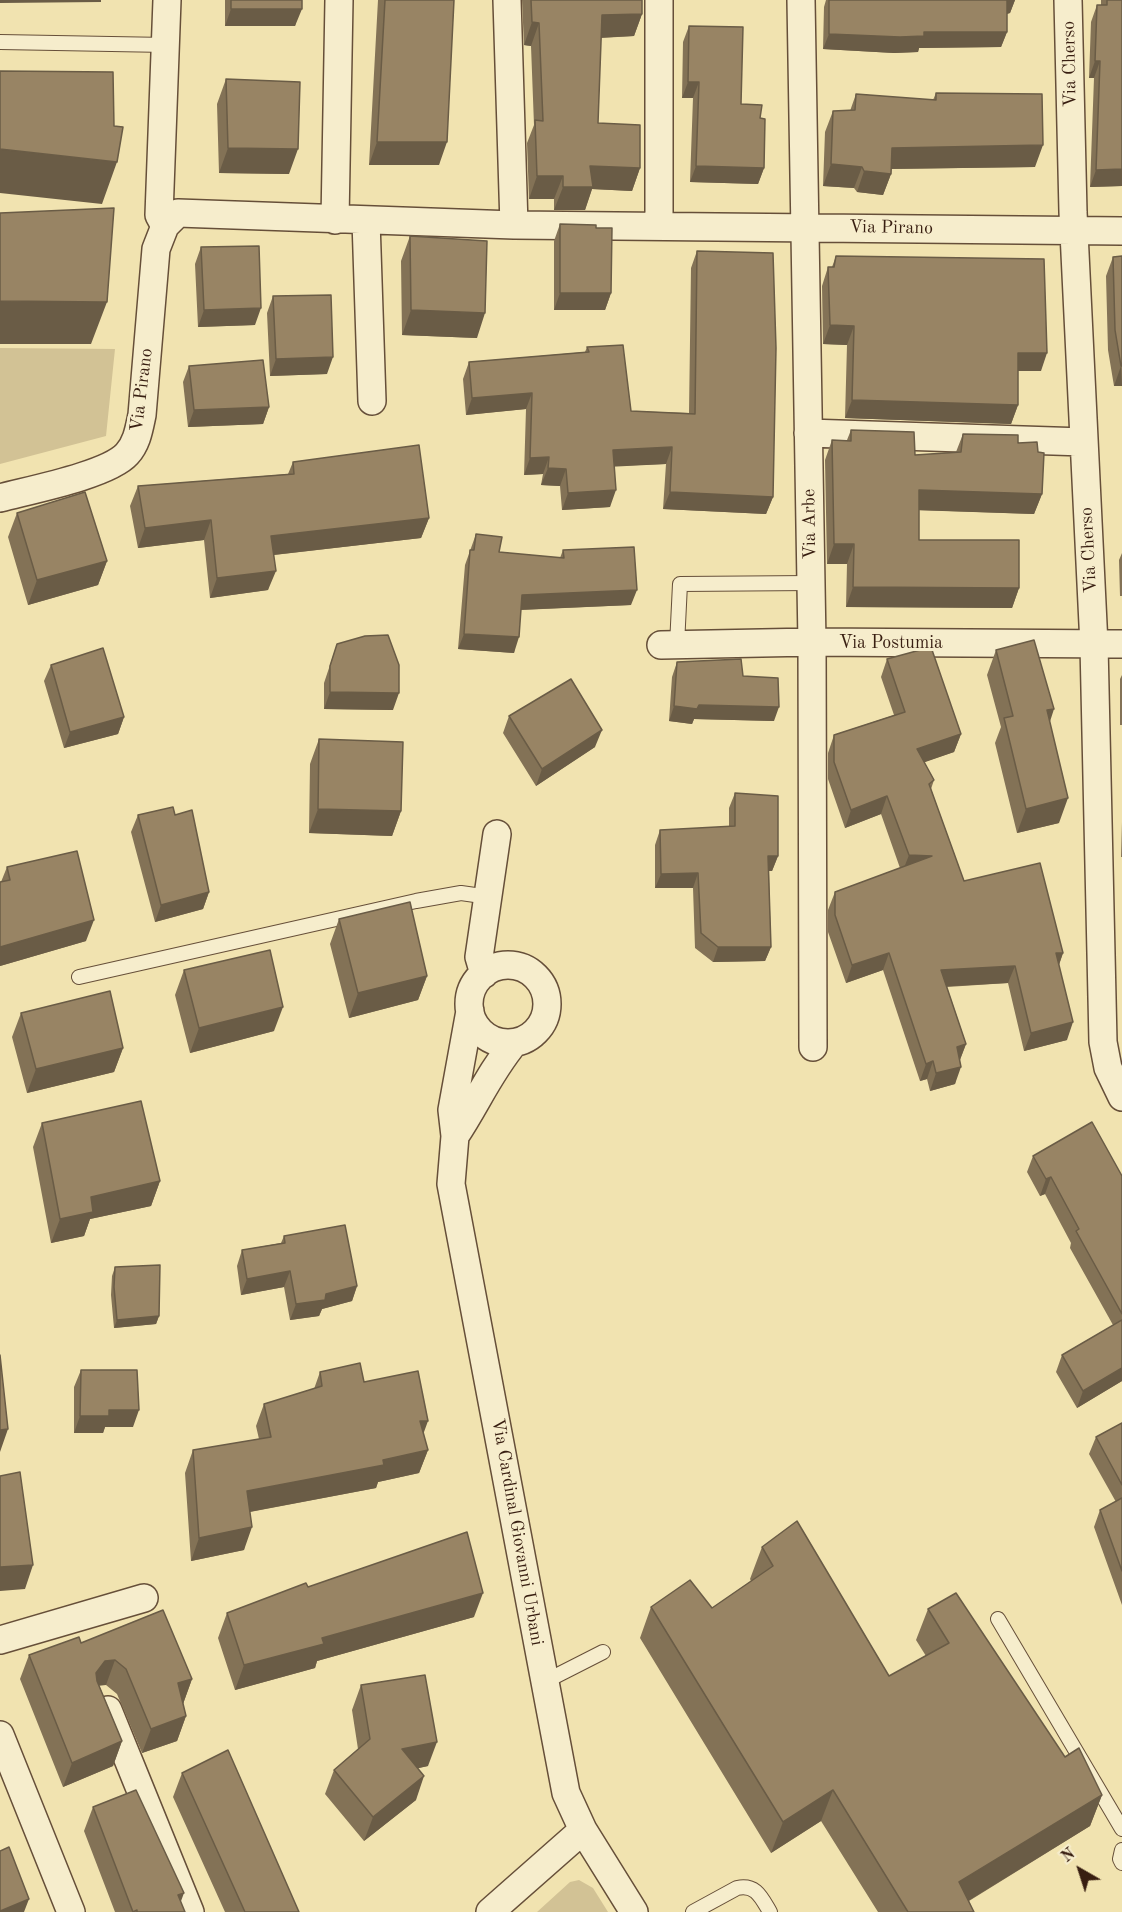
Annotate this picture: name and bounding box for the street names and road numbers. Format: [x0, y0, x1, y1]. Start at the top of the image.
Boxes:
street label: Via Cherso [1058, 21, 1082, 107]
street label: Via Pirano [849, 216, 933, 240]
street label: Via Pirano [126, 347, 158, 433]
street label: Via Arbe [799, 489, 821, 559]
street label: Via Cherso [1076, 506, 1102, 594]
street label: Via Postumia [839, 632, 943, 654]
street label: Via Cardinal Giovanni Urbani [486, 1417, 548, 1647]

